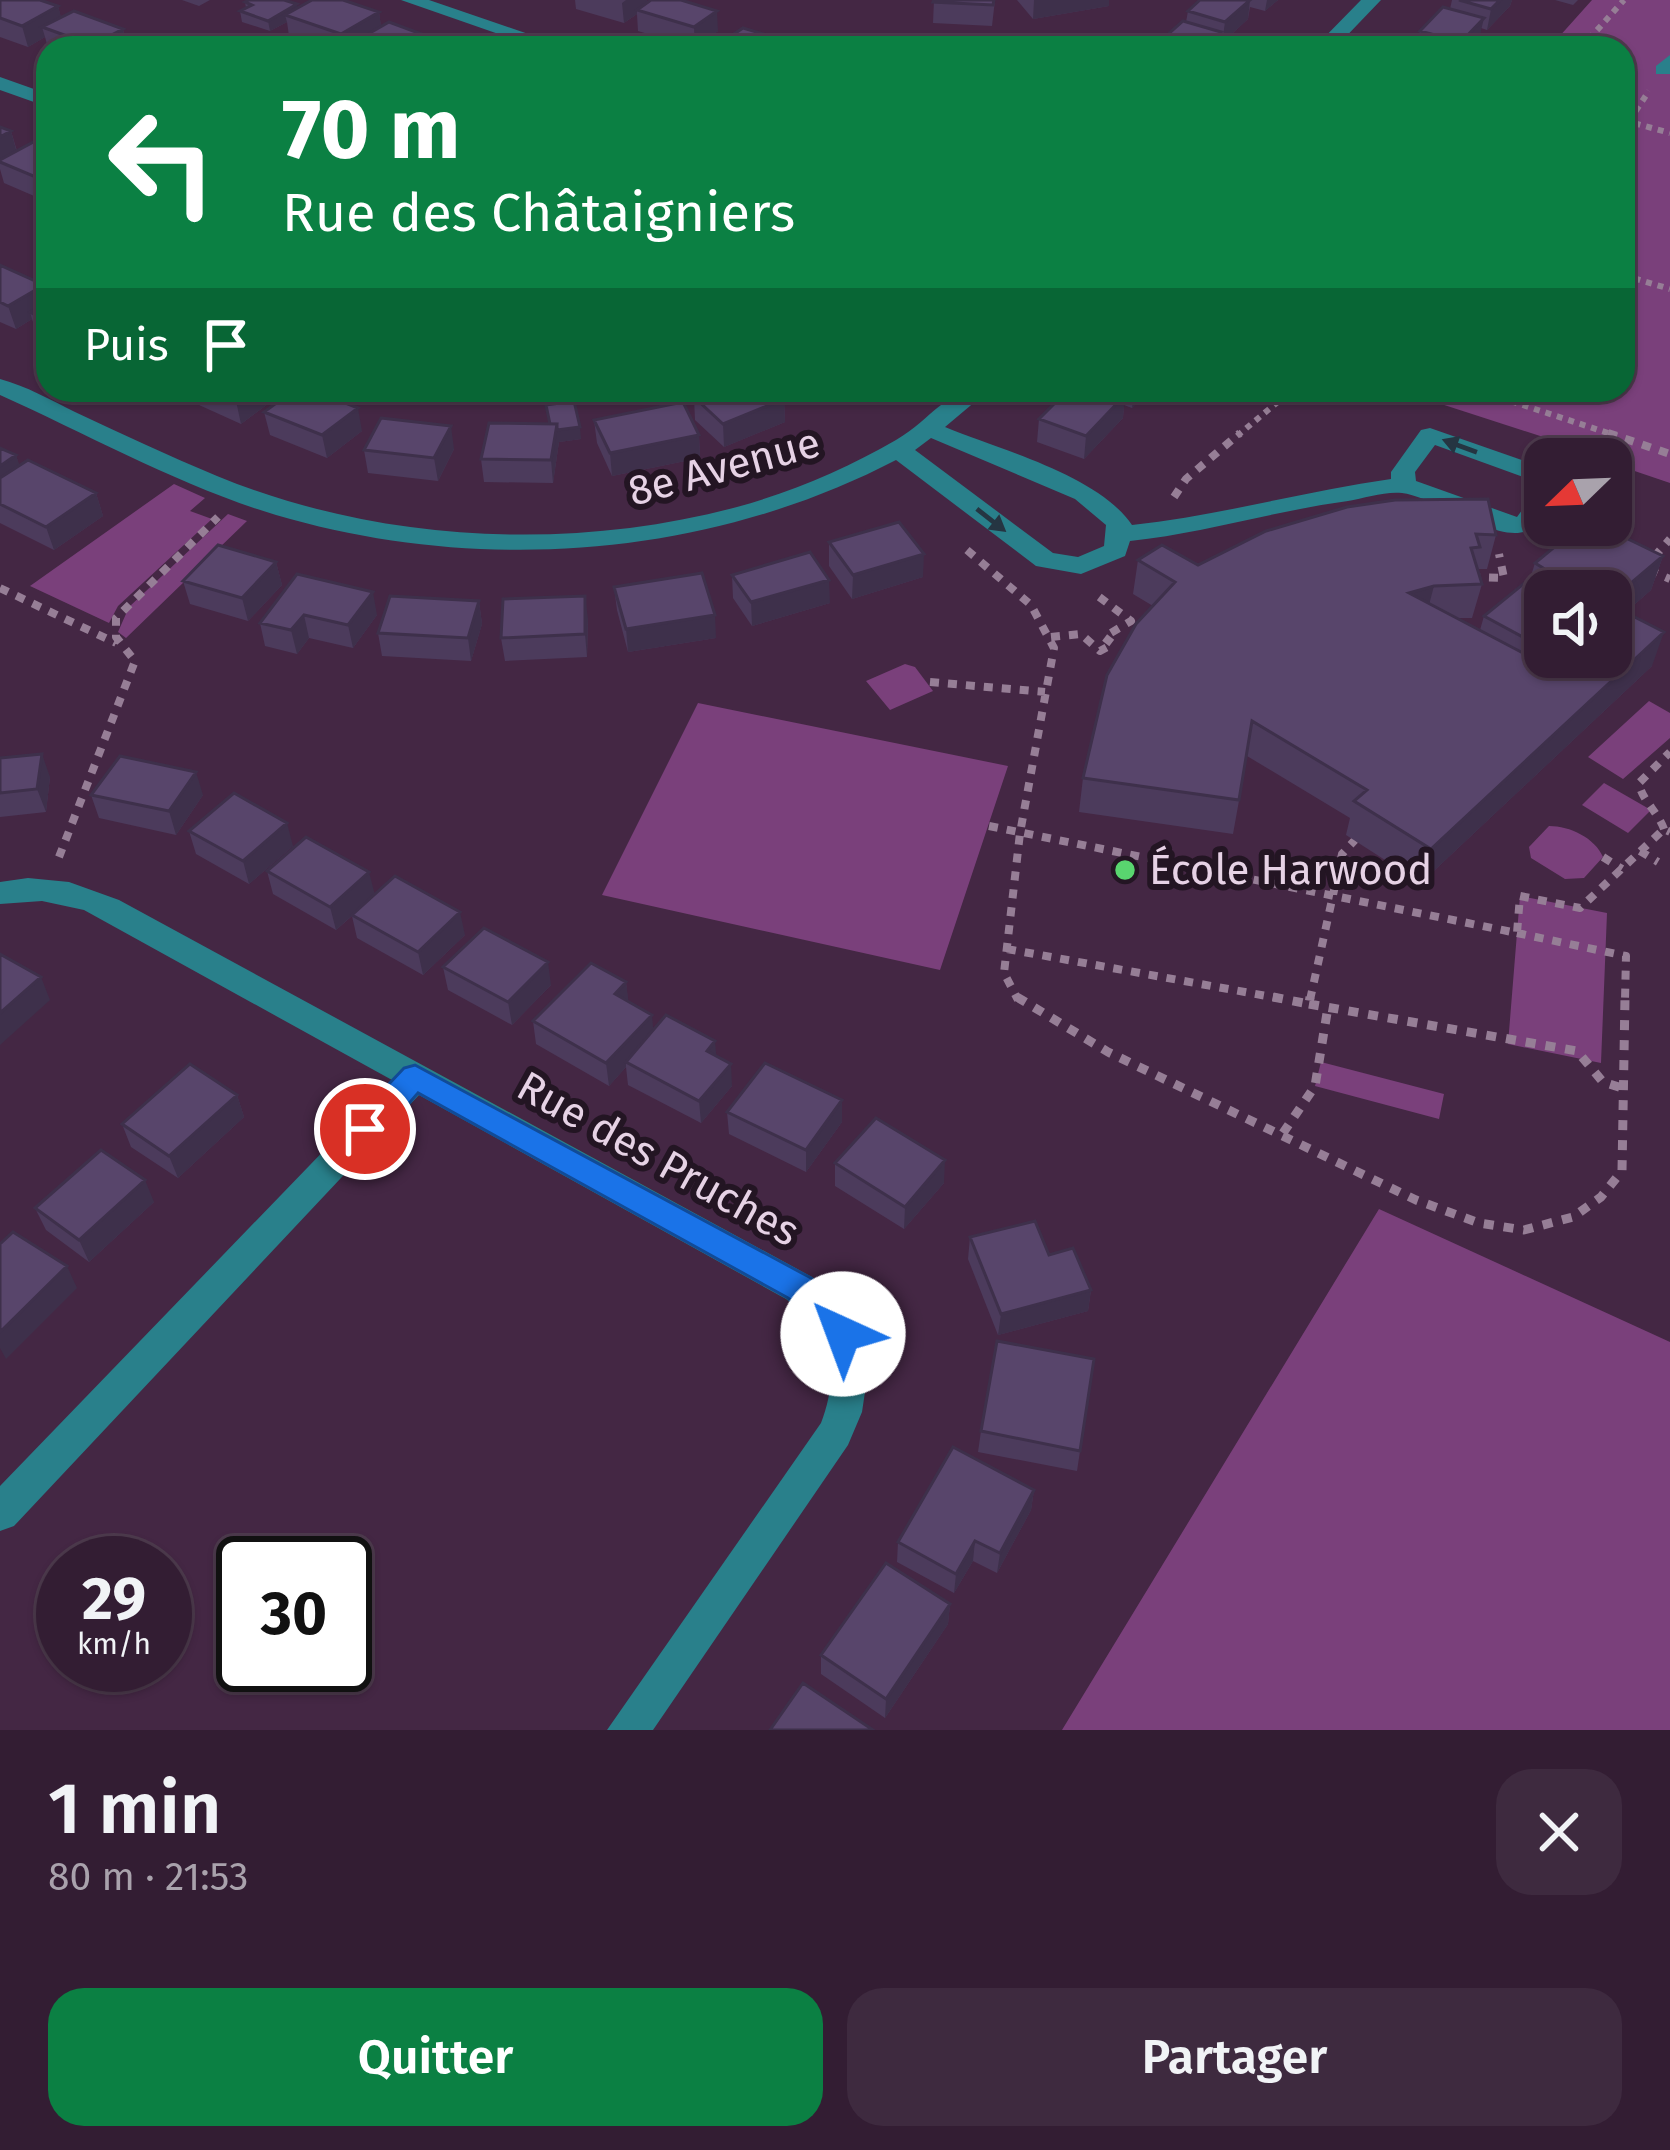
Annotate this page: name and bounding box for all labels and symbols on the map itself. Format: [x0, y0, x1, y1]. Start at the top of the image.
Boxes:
street label: 8e Avenue [623, 417, 825, 517]
one-way arrow [1442, 436, 1478, 454]
north arrow [1524, 438, 1632, 546]
one-way arrow [975, 508, 1006, 532]
place label: École Harwood [1149, 845, 1432, 895]
marker: École Harwood [1112, 857, 1138, 883]
street label: Rue des Pruches [509, 1061, 807, 1257]
pin [314, 1078, 416, 1180]
position arrow [780, 1271, 906, 1397]
speed limit sign: 30 [216, 1536, 372, 1692]

